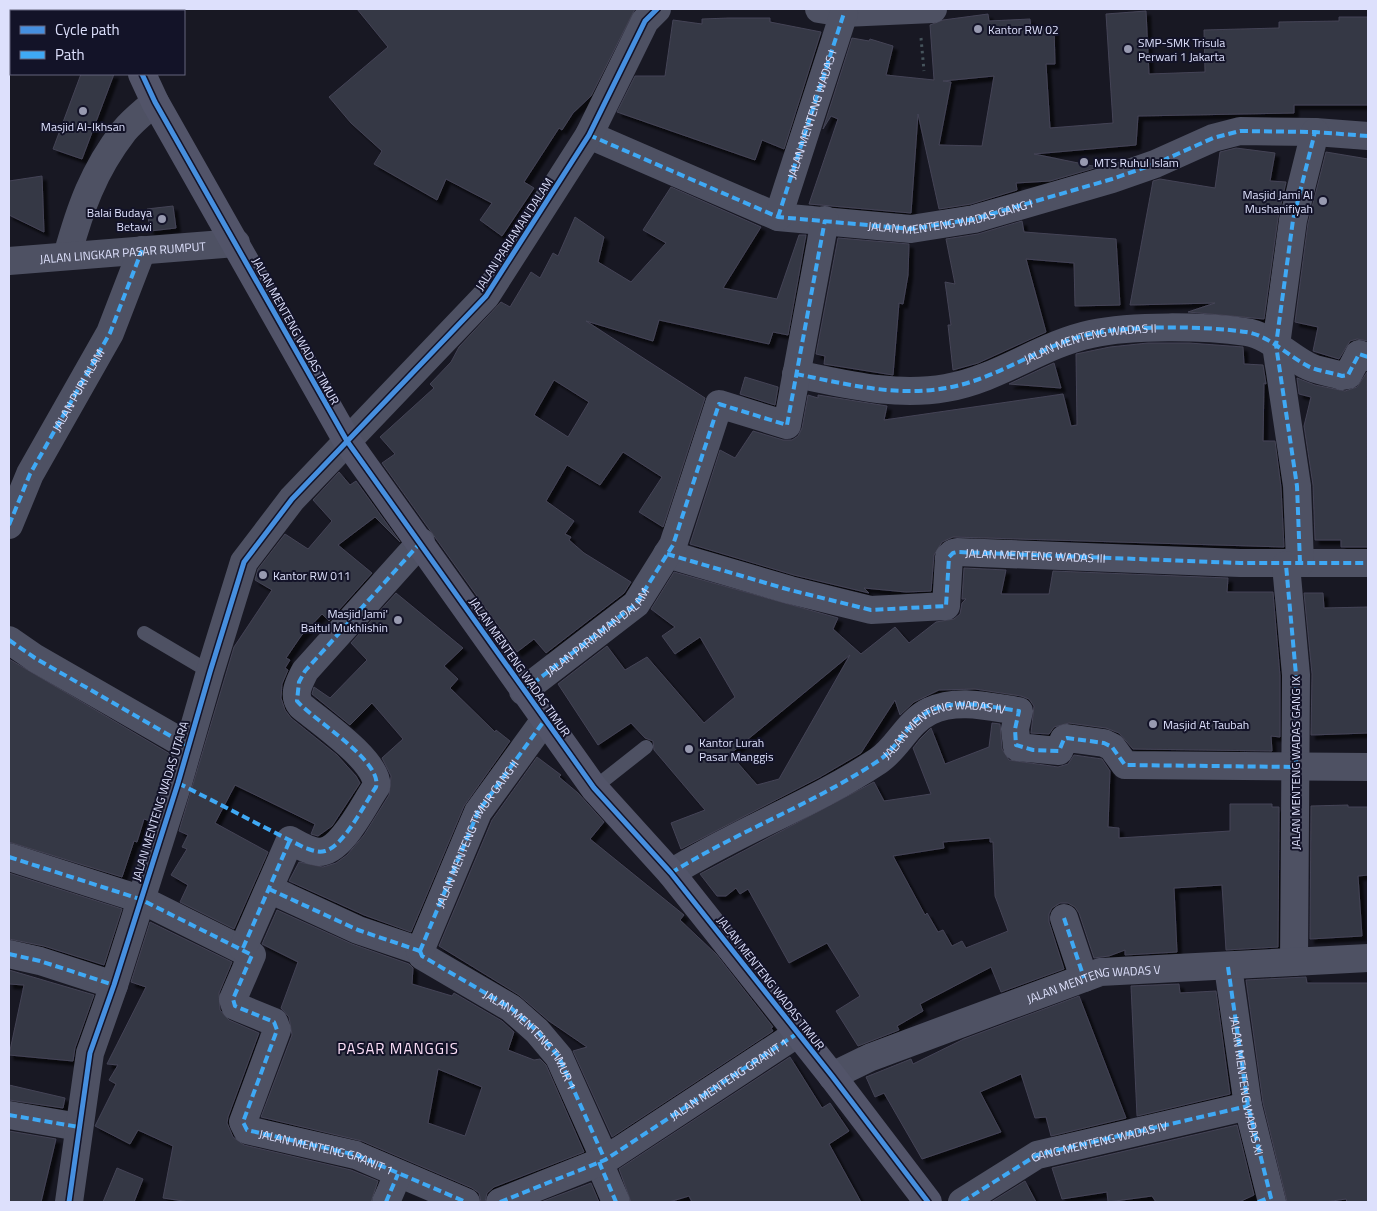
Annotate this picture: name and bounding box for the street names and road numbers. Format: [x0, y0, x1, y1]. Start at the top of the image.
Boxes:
street label: JALAN MENTENG WADAS I [781, 47, 841, 181]
street label: JALAN PARIAMAN DALAM [470, 174, 558, 294]
street label: JALAN MENTENG WADAS GANG I [867, 193, 1035, 239]
street label: JALAN LINGKAR PASAR RUMPUT [39, 236, 207, 268]
street label: JALAN MENTENG WADAS TIMUR [247, 254, 345, 408]
street label: JALAN MENTENG WADAS II [1020, 318, 1157, 368]
street label: JALAN PURI ALAM [47, 345, 109, 435]
street label: JALAN MENTENG WADAS III [965, 543, 1106, 567]
street label: JALAN PARIAMAN DALAM [540, 584, 654, 681]
street label: JALAN MENTENG WADAS TIMUR [465, 594, 575, 740]
street label: JALAN MENTENG WADAS GANG IX [1286, 676, 1305, 850]
street label: JALAN MENTENG WADAS IV [878, 695, 1007, 763]
street label: JALAN MENTENG WADAS UTARA [127, 719, 193, 883]
street label: JALAN MENTENG TIMUR GANG II [430, 755, 523, 910]
street label: JALAN MENTENG WADAS TIMUR [712, 912, 830, 1054]
street label: JALAN MENTENG WADAS V [1024, 959, 1161, 1008]
street label: JALAN MENTENG TIMUR 1 [480, 984, 582, 1093]
street label: JALAN MENTENG WADAS XI [1226, 1015, 1269, 1157]
street label: JALAN MENTENG GRANIT 1 [665, 1033, 792, 1125]
street label: GANG MENTENG WADAS IV [1026, 1116, 1169, 1167]
street label: JALAN MENTENG GRANIT 1 [257, 1124, 396, 1179]

